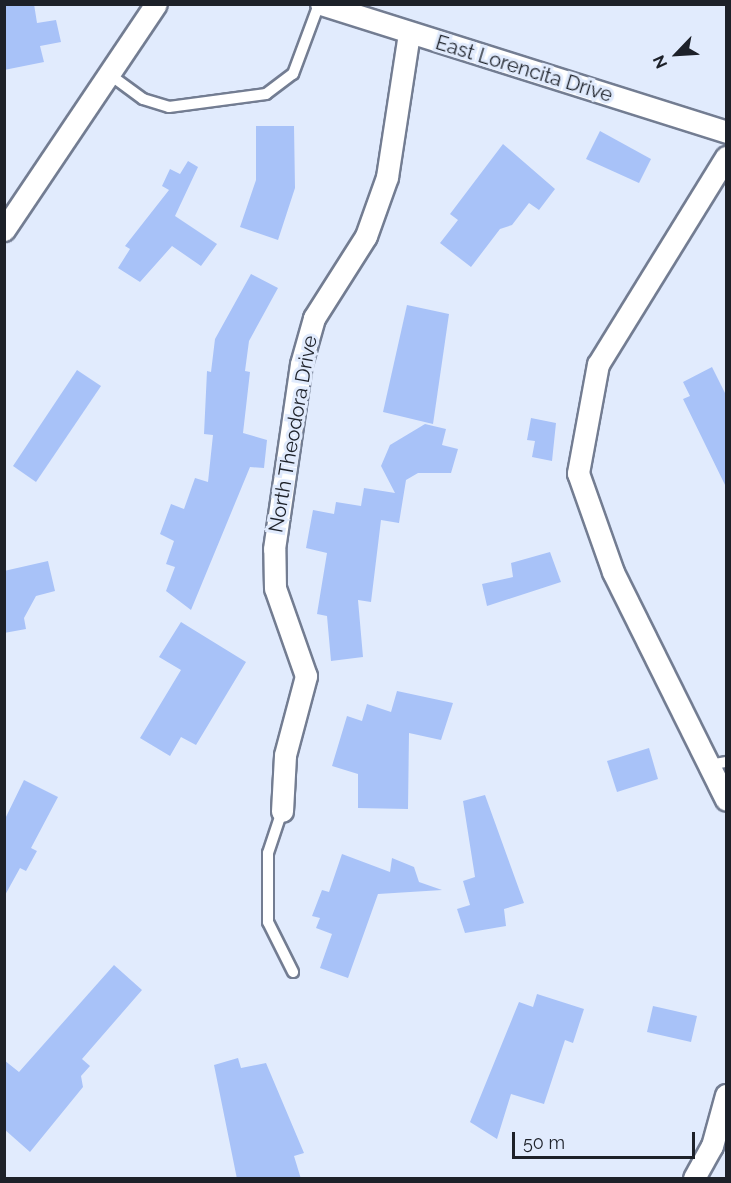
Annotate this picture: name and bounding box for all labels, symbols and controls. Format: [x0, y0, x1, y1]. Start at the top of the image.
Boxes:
north arrow [647, 24, 707, 84]
street label: East Lorencita Drive [433, 31, 615, 107]
text: N [649, 52, 671, 71]
street label: North Theodora Drive [264, 333, 322, 535]
scale bar [515, 1120, 698, 1158]
text: 50 m [523, 1132, 565, 1153]

